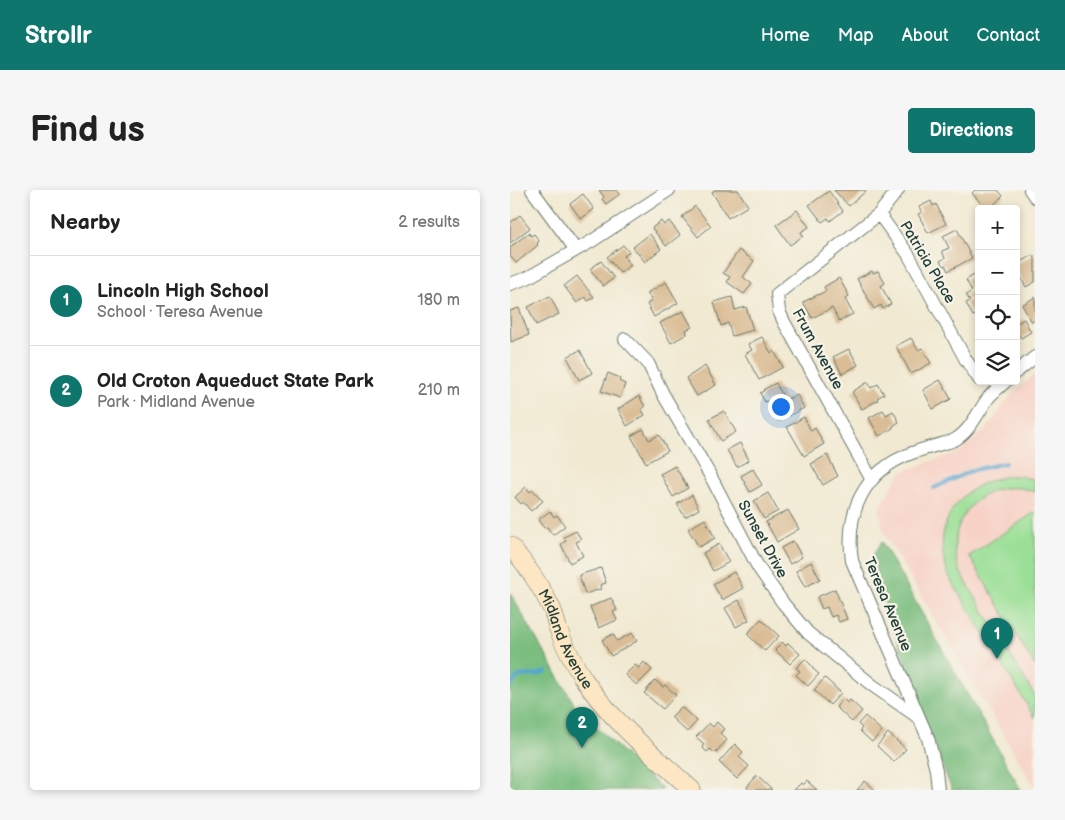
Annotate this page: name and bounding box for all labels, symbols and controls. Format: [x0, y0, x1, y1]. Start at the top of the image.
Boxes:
text: Strollr [25, 21, 92, 50]
text: Home [761, 25, 810, 46]
text: Map [838, 25, 874, 46]
text: About [902, 25, 949, 46]
text: Contact [977, 25, 1040, 46]
button: Directions [908, 108, 1035, 153]
text: Find us [30, 109, 145, 152]
map controls [975, 205, 1020, 385]
button: + [975, 205, 1020, 250]
text: Nearby [50, 210, 120, 235]
text: 2 results [398, 213, 460, 232]
street label: Patricia Place [895, 218, 960, 307]
button: − [975, 250, 1020, 295]
text: Lincoln High School [97, 280, 269, 303]
text: 1 [63, 291, 69, 310]
text: 180 m [418, 291, 460, 310]
button: locate [975, 295, 1020, 340]
text: School · Teresa Avenue [97, 303, 263, 322]
street label: Frum Avenue [788, 305, 848, 393]
button: layers [975, 340, 1020, 385]
text: Old Croton Aqueduct State Park [97, 370, 374, 393]
text: 2 [61, 381, 71, 400]
text: 210 m [418, 381, 460, 400]
text: Park · Midland Avenue [97, 393, 255, 412]
your location [768, 394, 794, 420]
street label: Sunset Drive [733, 497, 792, 582]
street label: Teresa Avenue [859, 554, 916, 654]
street label: Midland Avenue [533, 586, 597, 693]
pin: 1 [981, 618, 1013, 659]
pin: 2 [566, 707, 598, 748]

